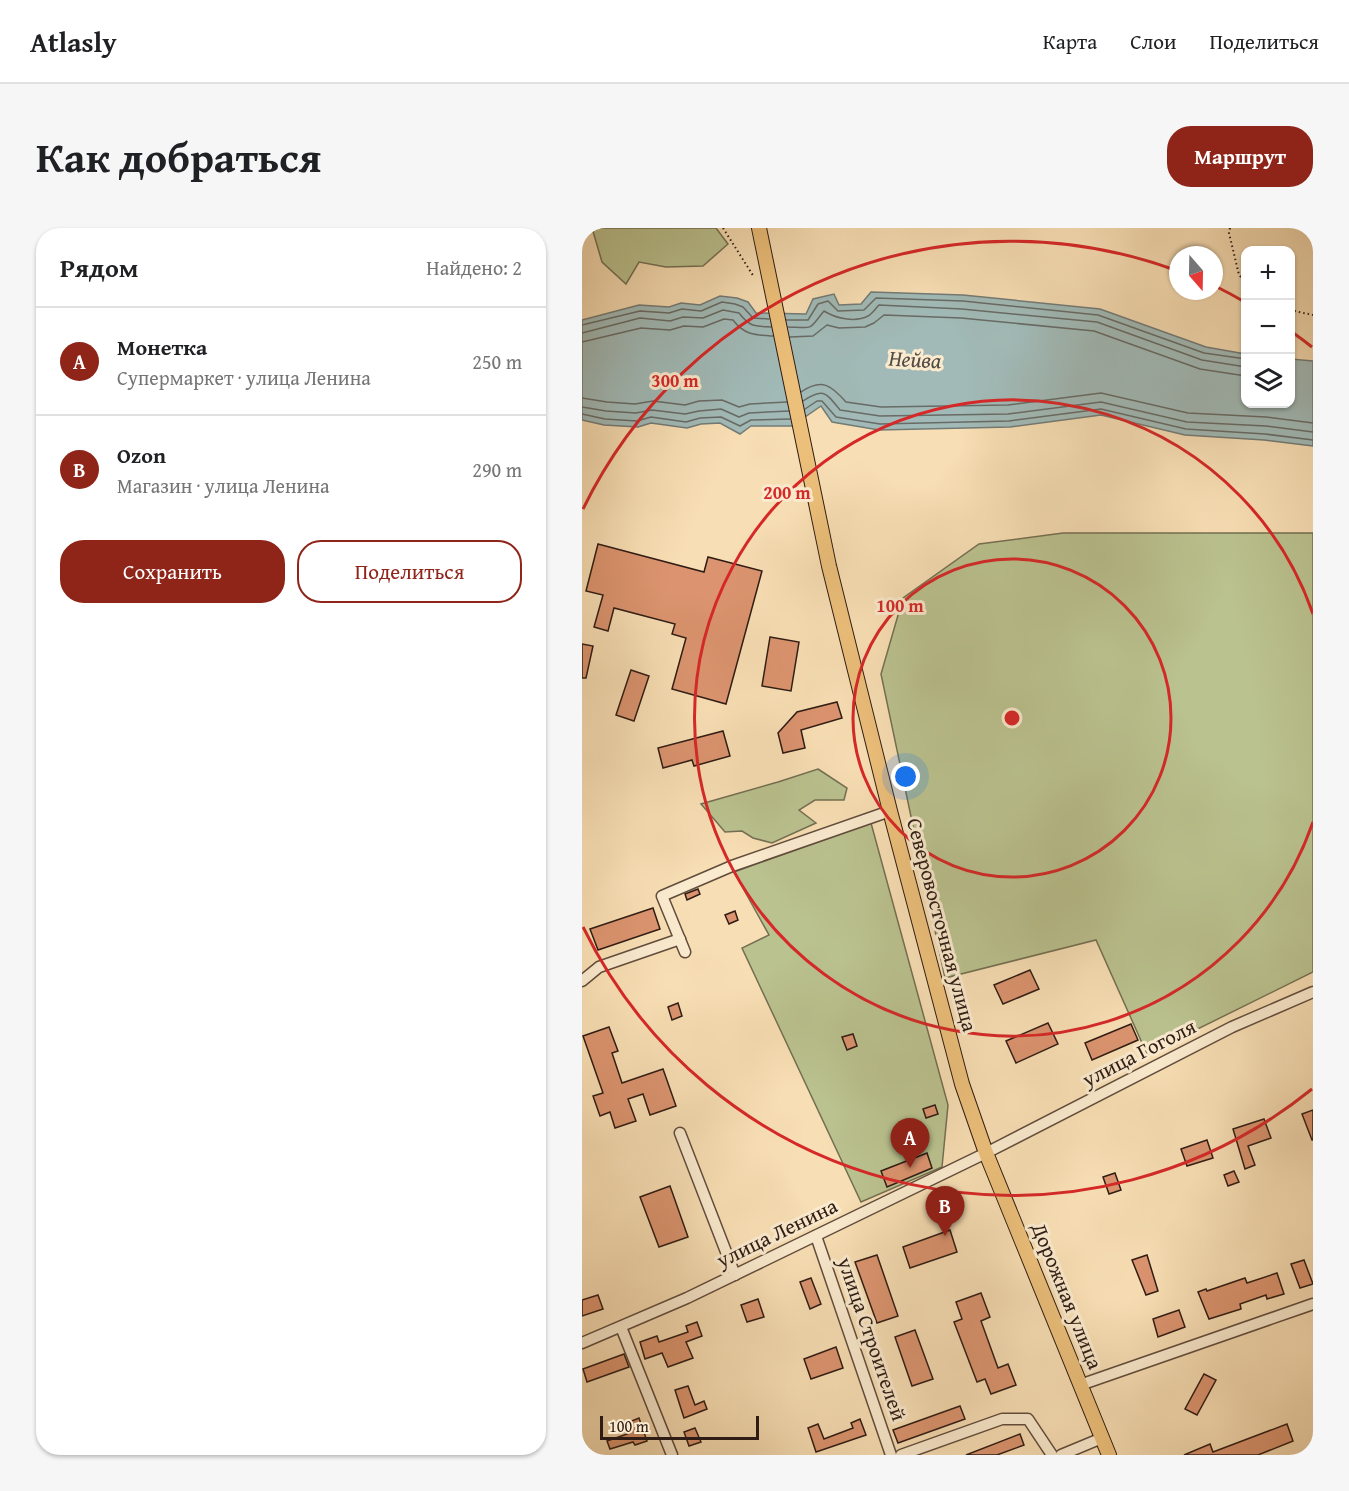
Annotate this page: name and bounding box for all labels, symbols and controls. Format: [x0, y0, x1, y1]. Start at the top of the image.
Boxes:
text: Atlasly [30, 21, 117, 62]
text: Карта [1043, 26, 1097, 57]
text: Слои [1130, 26, 1176, 57]
text: Поделиться [1209, 26, 1319, 57]
text: Как добраться [36, 126, 321, 187]
button: Маршрут [1167, 126, 1313, 187]
north arrow [1169, 246, 1223, 300]
map controls [1241, 246, 1295, 408]
button: + [1241, 246, 1295, 300]
text: Рядом [60, 248, 138, 287]
text: Найдено: 2 [426, 253, 522, 282]
button: − [1241, 300, 1295, 354]
text: Монетка [117, 331, 207, 363]
water label: Нейва [888, 342, 942, 376]
text: A [73, 347, 86, 376]
text: 250 m [472, 347, 522, 376]
button: layers [1241, 354, 1295, 408]
text: Супермаркет · улица Ленина [117, 363, 371, 392]
text: 300 m [651, 367, 699, 394]
text: Ozon [117, 439, 166, 471]
text: B [73, 455, 86, 484]
text: 290 m [472, 455, 522, 484]
text: Магазин · улица Ленина [117, 471, 330, 500]
text: 200 m [763, 479, 811, 506]
button: Сохранить [60, 540, 285, 603]
button: Поделиться [297, 540, 522, 603]
text: 100 m [876, 592, 924, 619]
centre of rings [1002, 708, 1022, 728]
your location [891, 762, 920, 791]
street label: Северовосточная улица [899, 815, 986, 1035]
street label: улица Гоголя [1076, 1010, 1201, 1095]
pin: A [890, 1118, 930, 1168]
pin: B [926, 1186, 964, 1236]
street label: улица Ленина [710, 1190, 843, 1276]
street label: Дорожная улица [1024, 1217, 1111, 1374]
street label: улица Строителей [830, 1252, 915, 1425]
scale bar [600, 1413, 759, 1440]
text: 100 m [609, 1414, 649, 1438]

